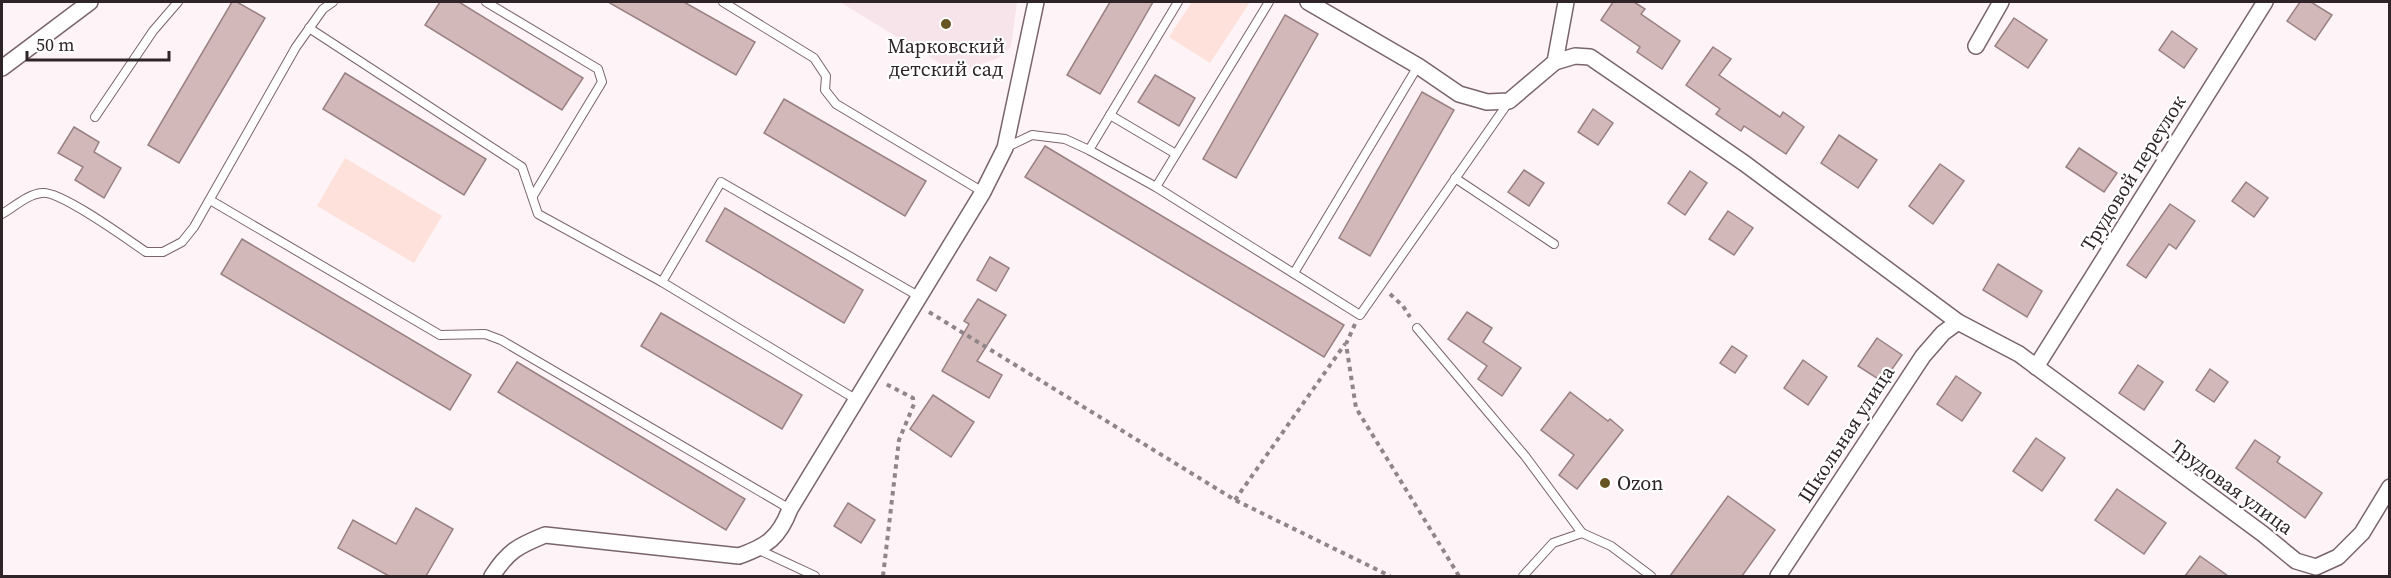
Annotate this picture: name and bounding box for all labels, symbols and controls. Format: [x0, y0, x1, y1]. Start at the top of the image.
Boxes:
marker: Марковский детский сад [939, 17, 953, 31]
scale bar [27, 24, 170, 62]
text: 50 m [36, 32, 74, 57]
place label: Марковский детский сад [887, 32, 1005, 83]
street label: Трудовой переулок [2074, 90, 2192, 256]
street label: Школьная улица [1791, 359, 1901, 508]
street label: Трудовая улица [2165, 433, 2300, 542]
place label: Ozon [1617, 469, 1663, 497]
marker: Ozon [1598, 476, 1612, 490]

